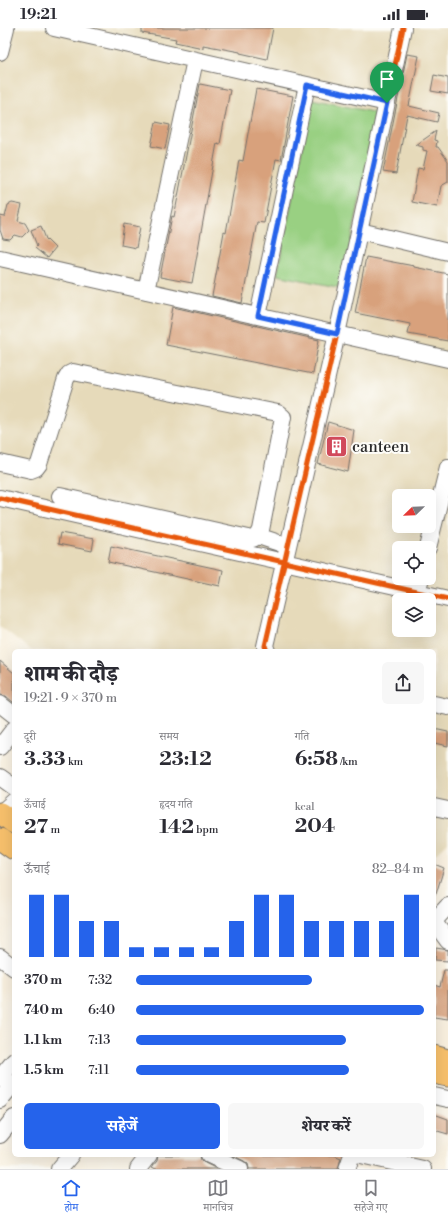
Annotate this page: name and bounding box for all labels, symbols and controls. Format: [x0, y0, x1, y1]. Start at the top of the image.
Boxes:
text: 19:21 [20, 5, 57, 24]
pin [370, 62, 404, 103]
icon: arrive [376, 68, 398, 90]
building icon: canteen [324, 434, 350, 460]
place label: canteen [352, 437, 409, 457]
north arrow [392, 489, 436, 533]
map controls [392, 489, 436, 637]
button: locate [392, 541, 436, 585]
button: layers [392, 593, 436, 637]
text: शाम की दौड़ [24, 661, 118, 688]
button: share [382, 662, 424, 704]
text: 19:21 · 9 × 370 m [24, 690, 117, 706]
text: दूरी [24, 730, 36, 744]
text: समय [159, 730, 179, 744]
text: गति [295, 730, 309, 744]
text: 3.33 [24, 747, 66, 772]
text: 23:12 [159, 747, 212, 772]
text: 6:58 [295, 747, 338, 772]
text: km [66, 755, 83, 769]
text: /km [338, 755, 358, 769]
text: ऊँचाई [24, 798, 46, 812]
text: हृदय गति [159, 798, 192, 812]
text: kcal [295, 800, 315, 814]
text: 204 [295, 814, 335, 839]
text: 27 [24, 815, 48, 840]
text: 142 [159, 815, 194, 840]
text: m [48, 823, 60, 837]
text: bpm [194, 823, 218, 837]
text: ऊँचाई [24, 861, 50, 877]
text: 82–84 m [372, 861, 424, 877]
text: 370 m [24, 972, 62, 988]
text: 7:32 [88, 972, 112, 988]
text: 740 m [24, 1002, 63, 1018]
text: 6:40 [88, 1002, 115, 1018]
text: 1.1 km [24, 1032, 62, 1048]
text: 7:13 [88, 1032, 110, 1048]
text: 1.5 km [24, 1062, 64, 1078]
text: 7:11 [88, 1062, 109, 1078]
button: सहेजें [24, 1103, 220, 1149]
button: शेयर करें [228, 1103, 424, 1149]
tab: होम [60, 1177, 82, 1218]
tab: मानचित्र [203, 1177, 233, 1218]
tab: सहेजे गए [354, 1177, 388, 1218]

